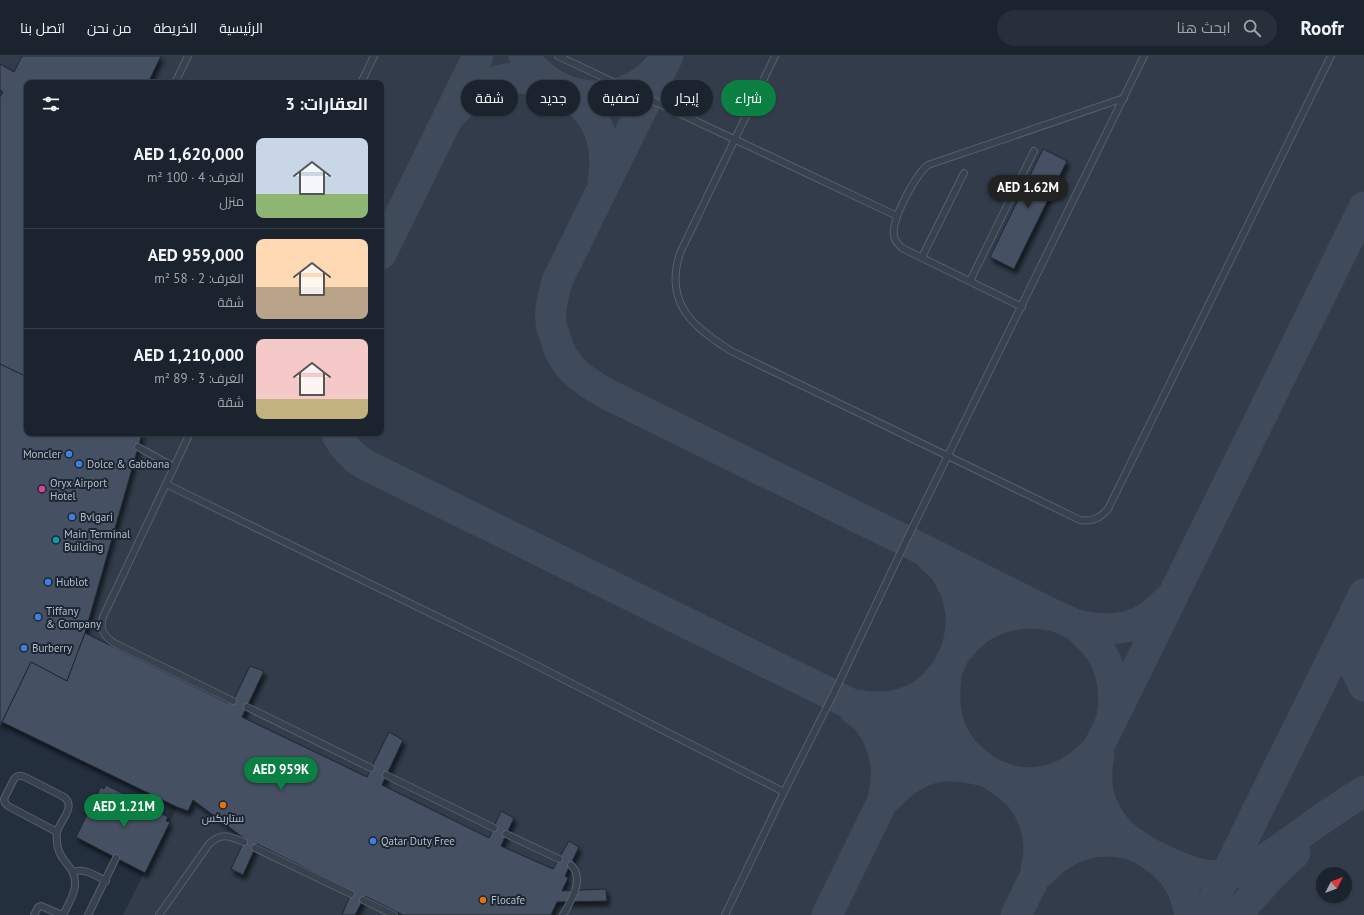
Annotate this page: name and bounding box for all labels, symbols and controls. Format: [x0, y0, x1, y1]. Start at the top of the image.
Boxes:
search box [997, 10, 1277, 46]
text: Roofr [1301, 16, 1344, 40]
icon: search [1241, 17, 1263, 39]
text: ابحث هنا [1176, 18, 1231, 37]
text: اتصل بنا [20, 19, 65, 37]
text: من نحن [87, 19, 131, 37]
text: الخريطة [153, 19, 197, 37]
text: الرئيسية [219, 19, 263, 37]
chip: شقة [461, 80, 518, 116]
chip: جديد [526, 80, 580, 116]
chip: تصفية [588, 80, 653, 116]
chip: إيجار [661, 80, 713, 116]
chip: شراء [721, 80, 776, 116]
icon: filters [40, 93, 62, 115]
text: العقارات: 3 [285, 93, 368, 115]
text: AED 1,620,000 [134, 143, 244, 165]
icon: home [288, 154, 336, 202]
text: الغرف: 4 · 100 m² [147, 169, 244, 186]
pin: AED 1.62M [982, 175, 1074, 209]
text: AED 1.62M [997, 179, 1059, 196]
text: منزل [219, 193, 244, 210]
text: AED 959,000 [148, 244, 244, 266]
icon: home [288, 255, 336, 303]
text: الغرف: 2 · 58 m² [154, 270, 244, 287]
text: شقة [217, 294, 244, 311]
text: AED 1,210,000 [134, 344, 244, 366]
icon: home [288, 355, 336, 403]
text: الغرف: 3 · 89 m² [154, 370, 244, 387]
text: شقة [217, 394, 244, 411]
place label: Moncler [23, 447, 61, 461]
marker: Moncler [64, 449, 74, 459]
place label: Dolce & Gabbana [87, 457, 169, 471]
marker: Dolce & Gabbana [74, 459, 84, 469]
place label: Oryx Airport Hotel [50, 476, 107, 503]
marker: Oryx Airport Hotel [37, 484, 47, 494]
place label: Bvlgari [80, 510, 113, 524]
marker: Bvlgari [67, 512, 77, 522]
place label: Main Terminal Building [64, 527, 131, 554]
marker: Main Terminal Building [51, 535, 61, 545]
place label: Hublot [56, 575, 88, 589]
marker: Hublot [43, 577, 53, 587]
place label: Tiffany & Company [46, 604, 102, 631]
marker: Tiffany & Company [33, 612, 43, 622]
place label: Burberry [32, 641, 73, 655]
marker: Burberry [19, 643, 29, 653]
pin: AED 959K [240, 757, 322, 791]
text: AED 959K [253, 761, 309, 778]
pin: AED 1.21M [78, 794, 170, 828]
text: AED 1.21M [93, 798, 155, 815]
marker: ستاربكس [218, 800, 228, 810]
place label: ستاربكس [202, 811, 244, 825]
place label: Qatar Duty Free [381, 834, 455, 848]
marker: Qatar Duty Free [368, 836, 378, 846]
north arrow [1316, 867, 1352, 903]
map controls [1316, 867, 1352, 903]
place label: Flocafe [491, 893, 526, 907]
marker: Flocafe [478, 895, 488, 905]

